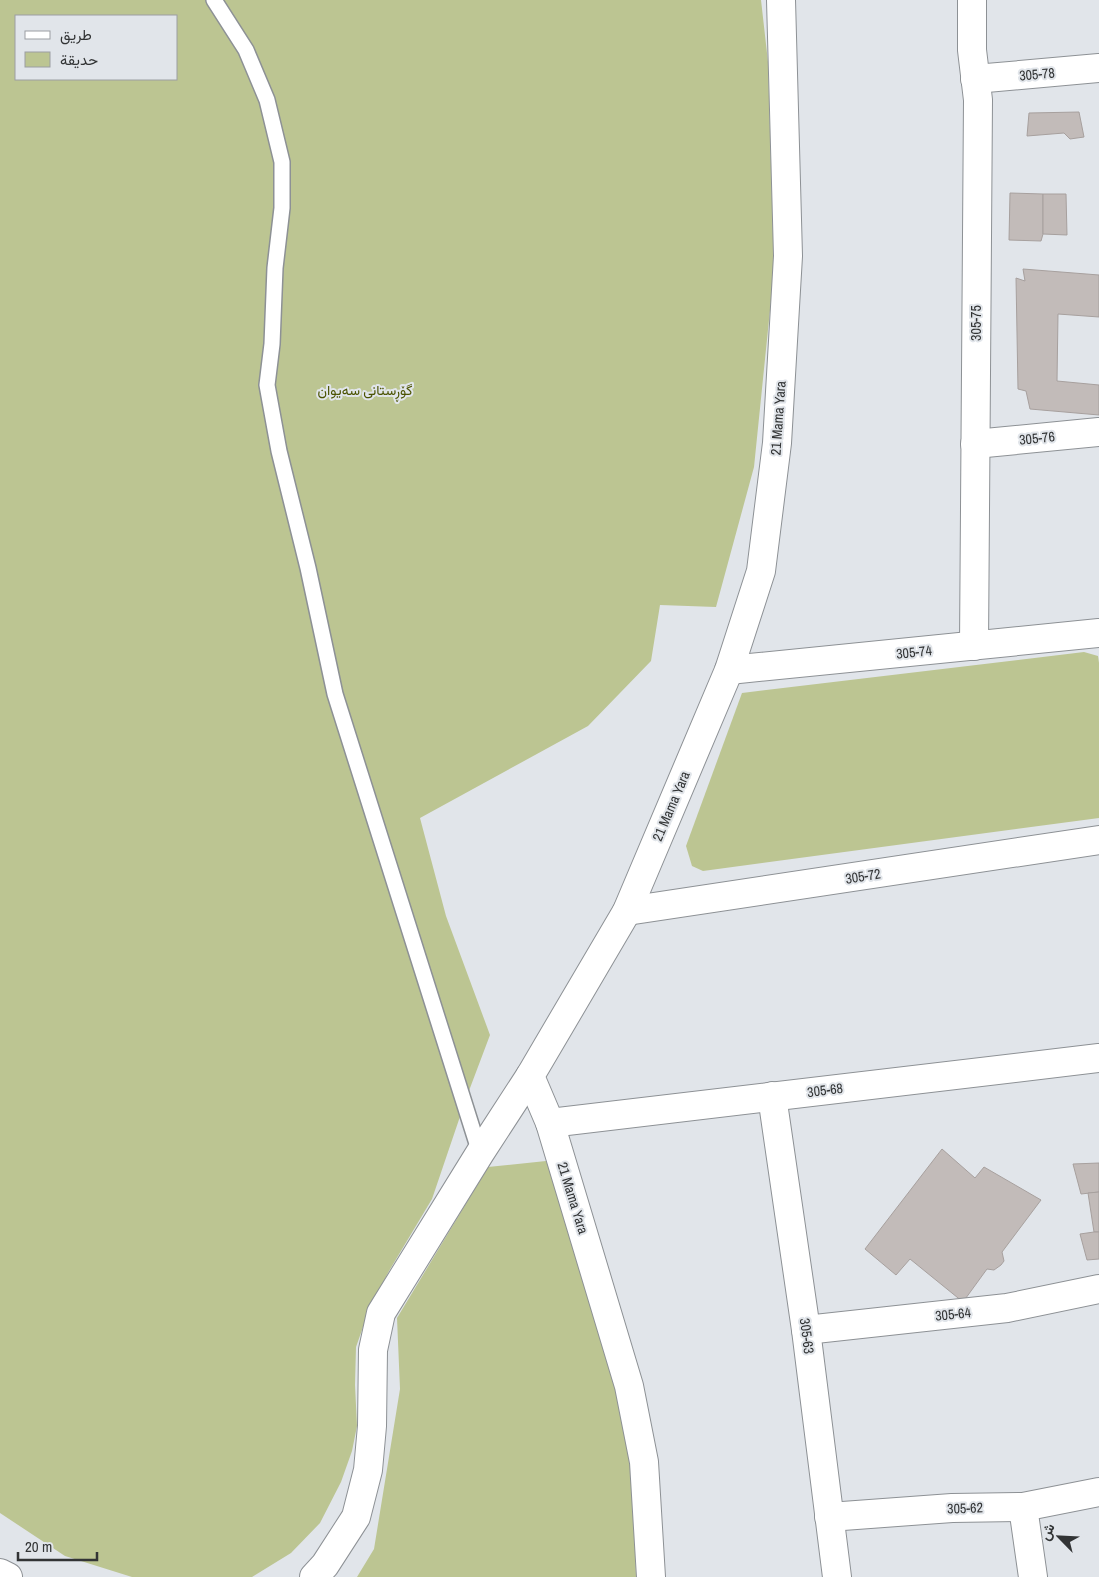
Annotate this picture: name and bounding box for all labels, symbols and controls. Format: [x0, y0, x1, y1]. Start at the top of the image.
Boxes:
legend [15, 15, 178, 80]
text: طريق [60, 24, 92, 45]
text: حديقة [60, 49, 98, 70]
street label: 305-78 [1018, 63, 1056, 85]
street label: 305-75 [967, 305, 985, 341]
street label: 21 Mama Yara [766, 380, 790, 456]
park label: گۆڕستانی سەیوان [318, 381, 412, 402]
street label: 305-76 [1018, 427, 1056, 449]
street label: 305-74 [895, 641, 933, 663]
street label: 21 Mama Yara [648, 768, 694, 844]
street label: 305-72 [844, 864, 882, 888]
street label: 305-68 [806, 1079, 844, 1101]
street label: 21 Mama Yara [554, 1160, 593, 1237]
street label: 305-64 [934, 1303, 972, 1325]
street label: 305-63 [796, 1317, 818, 1355]
street label: 305-62 [947, 1498, 983, 1518]
north arrow [1034, 1512, 1084, 1562]
text: ش [1035, 1520, 1059, 1543]
scale bar [18, 1530, 96, 1562]
text: 20 m [25, 1536, 52, 1557]

